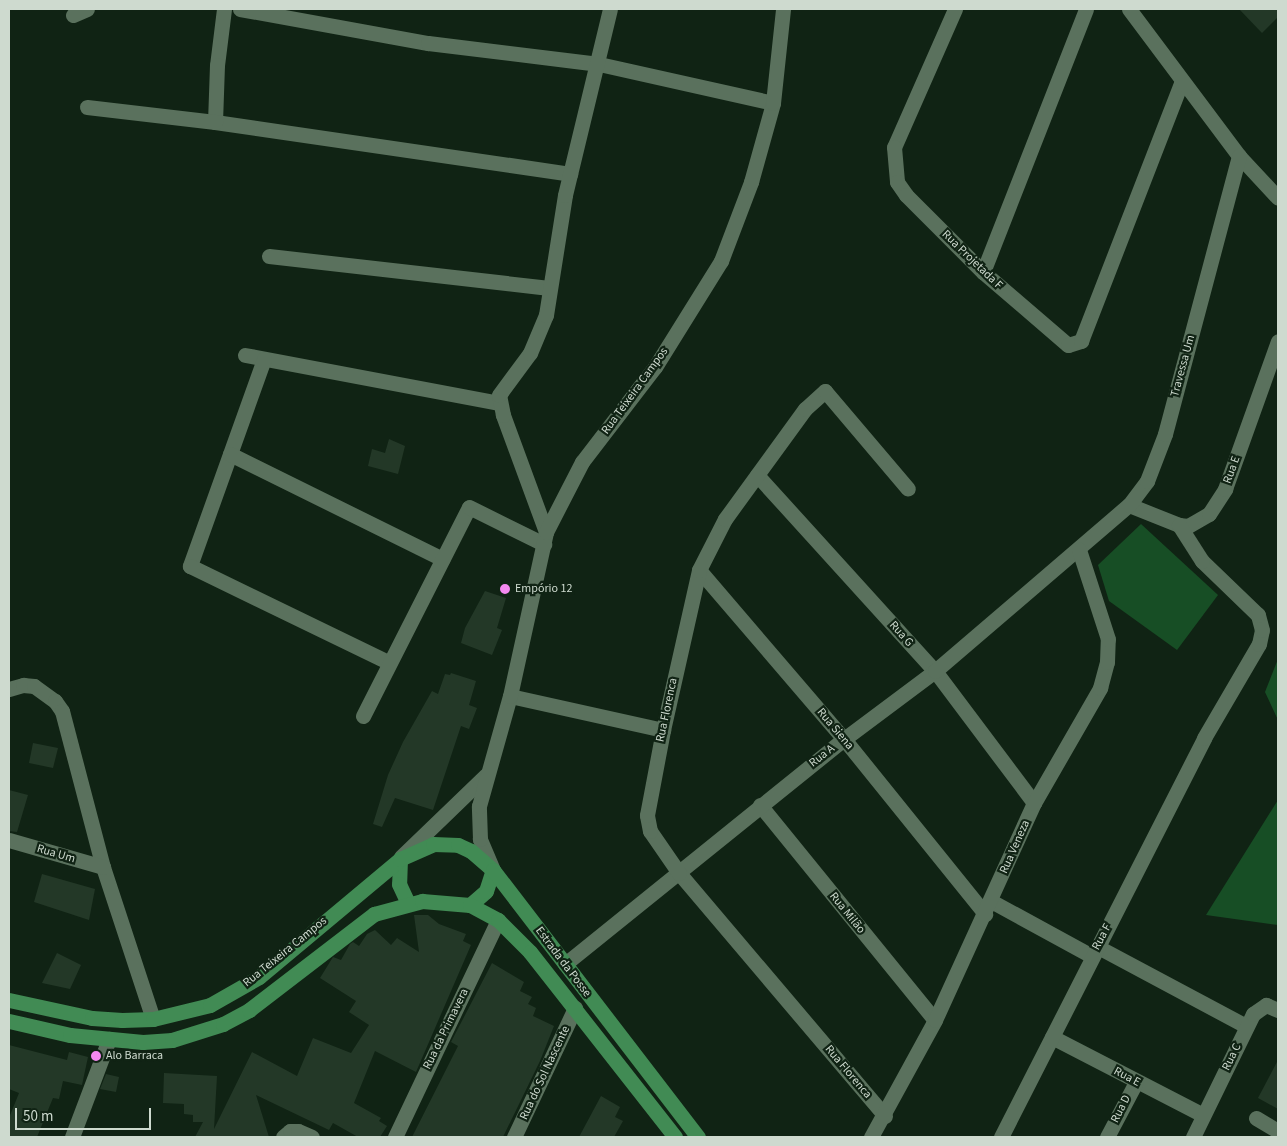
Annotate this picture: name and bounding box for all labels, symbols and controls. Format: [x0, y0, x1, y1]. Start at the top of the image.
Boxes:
street label: Rua Projetada F [939, 227, 1005, 293]
street label: Travessa Um [1168, 333, 1198, 399]
street label: Rua Teixeira Campos [599, 345, 671, 437]
street label: Rua E [1220, 454, 1244, 486]
place label: Empório 12 [515, 582, 572, 596]
marker: Empório 12 [499, 583, 511, 595]
street label: Rua G [886, 618, 916, 650]
street label: Rua Florenca [653, 677, 681, 743]
street label: Rua Siena [814, 705, 856, 753]
street label: Rua A [806, 742, 838, 770]
street label: Rua Veneza [997, 818, 1033, 876]
street label: Rua Um [35, 842, 77, 866]
street label: Rua Milão [826, 889, 868, 937]
street label: Rua Teixeira Campos [240, 914, 330, 990]
street label: Rua F [1089, 921, 1115, 953]
street label: Estrada da Posse [532, 924, 594, 1000]
street label: Rua da Primavera [420, 986, 472, 1072]
street label: Rua do Sol Nascente [517, 1024, 573, 1122]
street label: Rua C [1219, 1041, 1245, 1073]
street label: Rua Florenca [822, 1042, 874, 1102]
place label: Alo Barraca [106, 1049, 163, 1063]
marker: Alo Barraca [90, 1050, 102, 1062]
street label: Rua E [1111, 1064, 1143, 1090]
street label: Rua D [1108, 1093, 1134, 1125]
scale bar [18, 1098, 154, 1130]
text: 50 m [23, 1106, 53, 1127]

